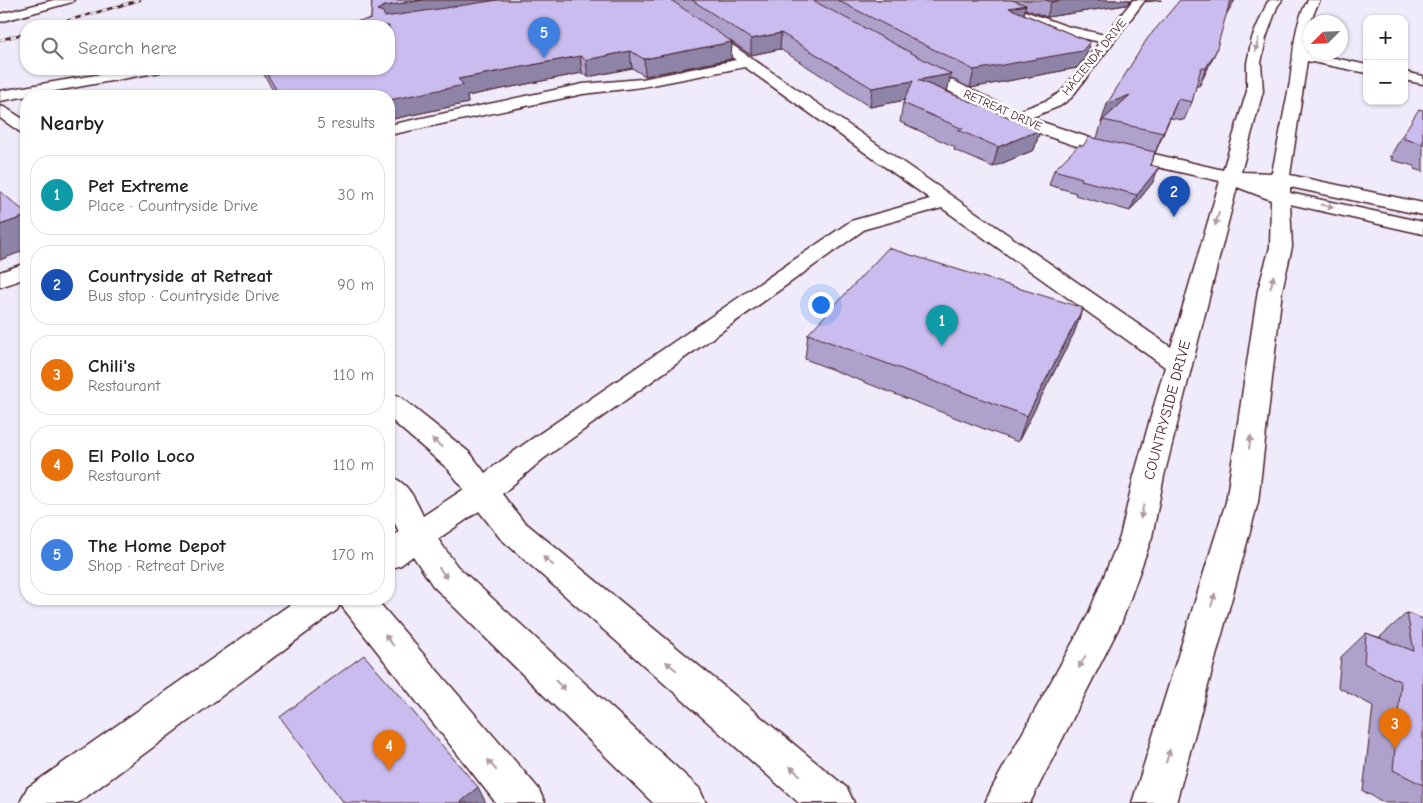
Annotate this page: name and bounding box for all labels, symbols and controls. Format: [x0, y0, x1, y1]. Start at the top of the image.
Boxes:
north arrow [1303, 15, 1348, 60]
map controls [1363, 15, 1408, 105]
button: + [1363, 15, 1408, 60]
street label: HACIENDA DRIVE [1059, 16, 1129, 98]
pin: 5 [528, 17, 560, 58]
search box [20, 20, 395, 75]
icon: search [38, 34, 66, 62]
text: Search here [78, 37, 177, 59]
one-way arrow [1253, 37, 1261, 53]
button: − [1363, 60, 1408, 105]
street label: RETREAT DRIVE [962, 86, 1044, 134]
text: Nearby [40, 111, 104, 135]
text: 5 results [317, 114, 375, 132]
text: Pet Extreme [88, 175, 189, 197]
pin: 2 [1158, 176, 1190, 217]
text: 1 [54, 186, 60, 204]
text: 30 m [338, 186, 374, 204]
text: Place · Countryside Drive [88, 197, 258, 215]
one-way arrow [1319, 203, 1335, 211]
one-way arrow [1213, 211, 1221, 226]
text: Countryside at Retreat [88, 265, 272, 287]
one-way arrow [1268, 274, 1276, 289]
text: 2 [53, 276, 61, 294]
text: 90 m [337, 276, 374, 294]
text: Bus stop · Countryside Drive [88, 287, 279, 305]
your location [808, 292, 834, 318]
pin: 1 [926, 305, 958, 346]
street label: COUNTRYSIDE DRIVE [1140, 338, 1194, 482]
text: Chili's [88, 355, 135, 377]
text: 3 [53, 366, 61, 384]
text: 110 m [333, 366, 374, 384]
text: Restaurant [88, 377, 160, 395]
one-way arrow [1246, 434, 1254, 450]
one-way arrow [431, 438, 443, 449]
text: El Pollo Loco [88, 445, 195, 467]
text: 4 [53, 456, 61, 474]
text: 110 m [333, 456, 374, 474]
text: Restaurant [88, 467, 160, 485]
one-way arrow [1137, 504, 1145, 520]
text: The Home Depot [88, 535, 226, 557]
text: 5 [53, 546, 61, 564]
text: 170 m [332, 546, 374, 564]
one-way arrow [541, 555, 554, 566]
text: Shop · Retreat Drive [88, 557, 224, 575]
one-way arrow [438, 566, 449, 579]
one-way arrow [1210, 593, 1218, 608]
one-way arrow [383, 634, 394, 647]
one-way arrow [1078, 655, 1086, 670]
one-way arrow [666, 660, 678, 672]
one-way arrow [554, 679, 566, 691]
pin: 3 [1379, 708, 1411, 749]
pin: 4 [373, 730, 405, 771]
one-way arrow [1164, 749, 1172, 764]
one-way arrow [486, 760, 498, 772]
one-way arrow [789, 766, 802, 777]

